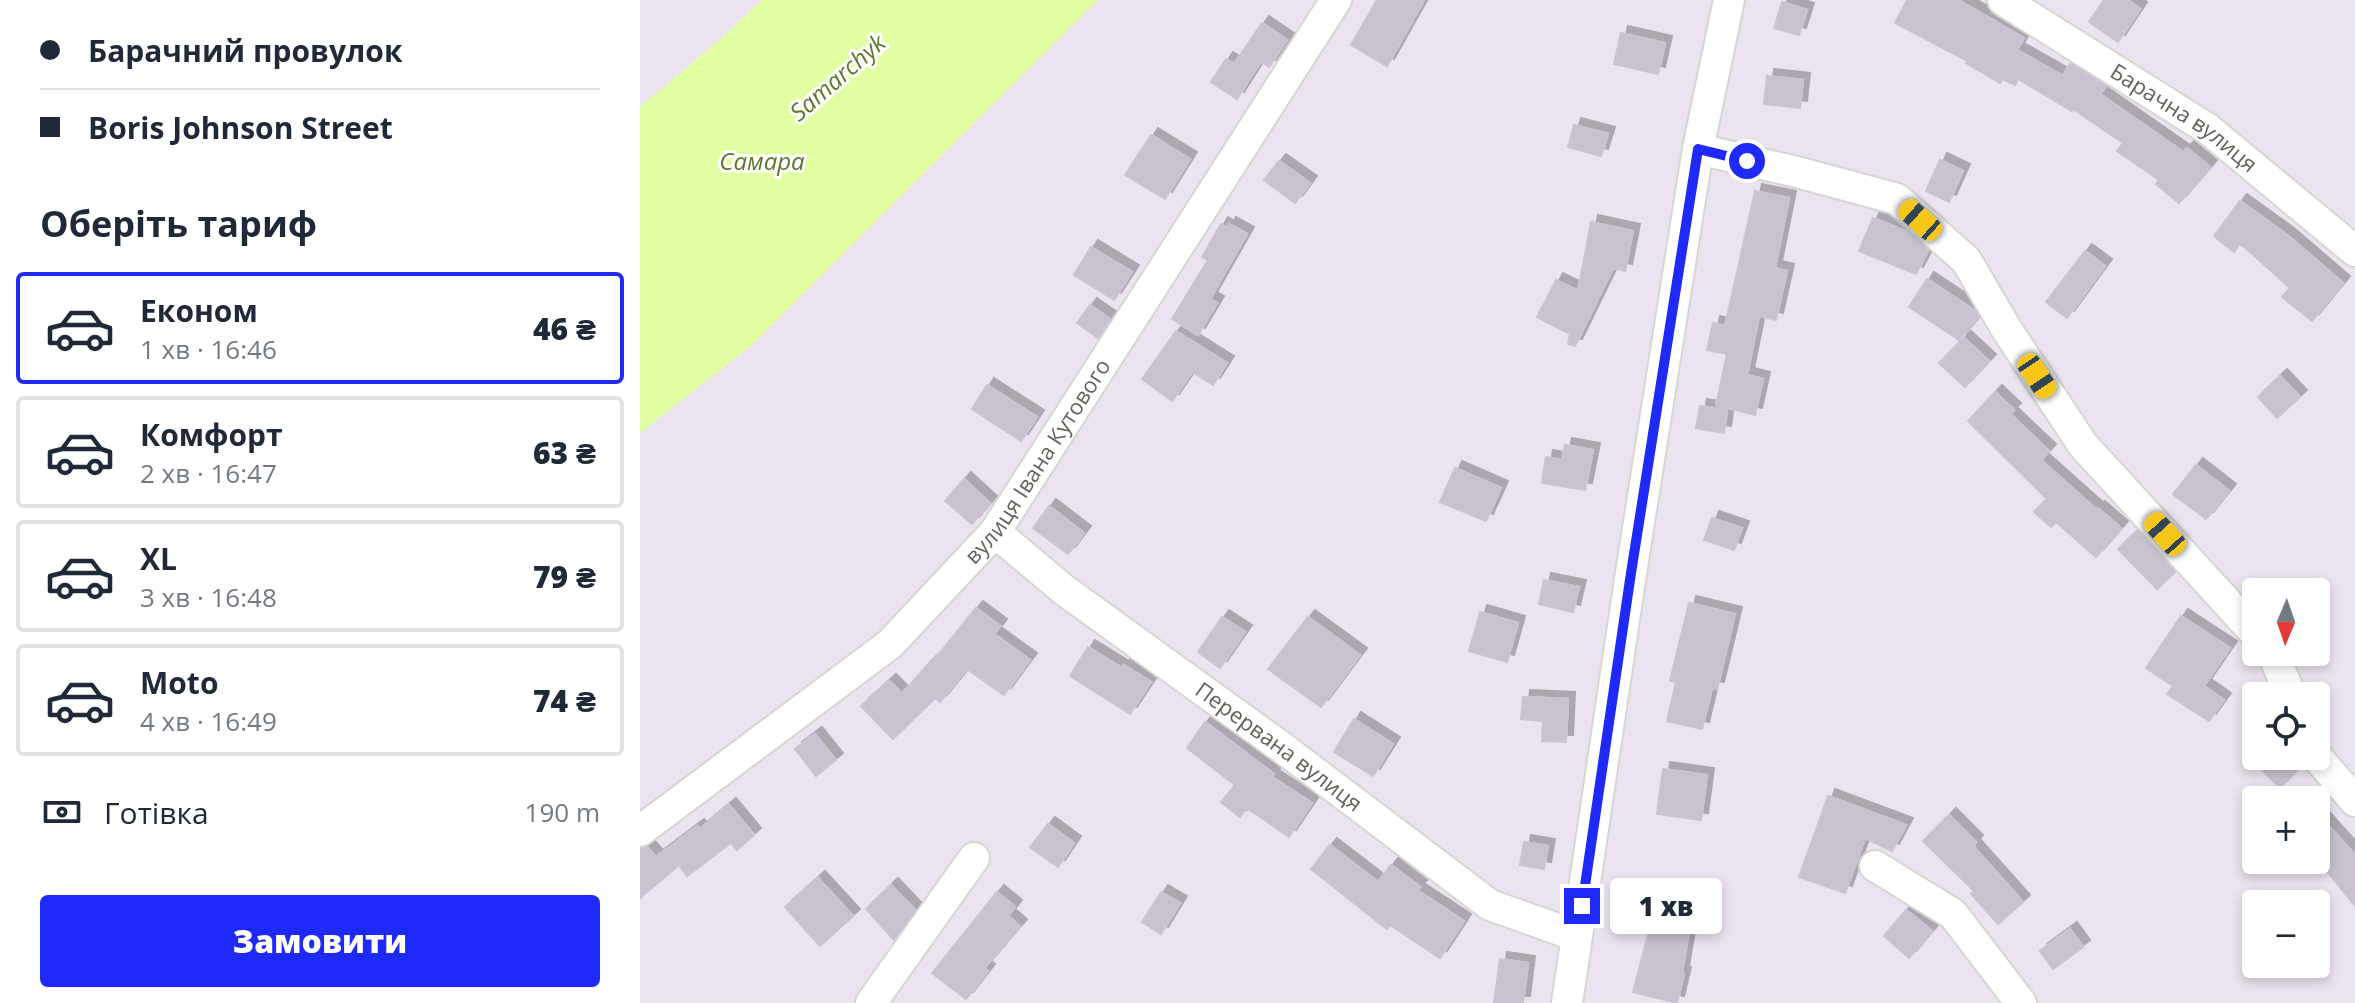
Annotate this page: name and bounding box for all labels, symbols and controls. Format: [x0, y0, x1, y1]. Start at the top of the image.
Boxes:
water label: Samarchyk [782, 25, 893, 128]
text: Барачний провулок [88, 30, 402, 71]
street label: Барачна вулиця [2105, 55, 2265, 178]
text: Boris Johnson Street [88, 107, 393, 148]
route start [1729, 143, 1765, 179]
water label: Самара [719, 144, 805, 177]
car [1894, 195, 1946, 245]
text: Оберіть тариф [40, 199, 317, 248]
text: Економ [140, 290, 258, 331]
icon: car [44, 292, 116, 364]
text: 46 ₴ [533, 308, 596, 349]
text: 1 хв · 16:46 [140, 331, 277, 367]
car [2014, 349, 2060, 403]
street label: вулиця Івана Кутового [957, 352, 1116, 570]
text: Комфорт [140, 414, 283, 455]
icon: car [44, 416, 116, 488]
text: 63 ₴ [533, 432, 596, 473]
text: 2 хв · 16:47 [140, 455, 277, 491]
car [2140, 508, 2190, 560]
text: XL [140, 538, 177, 579]
icon: car [44, 540, 116, 612]
text: 79 ₴ [533, 556, 596, 597]
north arrow [2242, 578, 2330, 666]
map controls [2242, 578, 2330, 978]
text: 3 хв · 16:48 [140, 579, 277, 615]
text: Moto [140, 662, 218, 703]
icon: car [44, 664, 116, 736]
street label: Перервана вулиця [1190, 674, 1369, 817]
text: 74 ₴ [533, 680, 596, 721]
button: locate [2242, 682, 2330, 770]
text: 4 хв · 16:49 [140, 703, 277, 739]
button: + [2242, 786, 2330, 874]
icon: cash [40, 790, 84, 834]
text: Готівка [104, 792, 209, 833]
text: 190 m [525, 794, 600, 830]
callout: 1 хв [1610, 878, 1722, 934]
route end [1564, 888, 1600, 924]
text: 1 хв [1639, 888, 1693, 924]
button: − [2242, 890, 2330, 978]
button: Замовити [40, 895, 600, 987]

